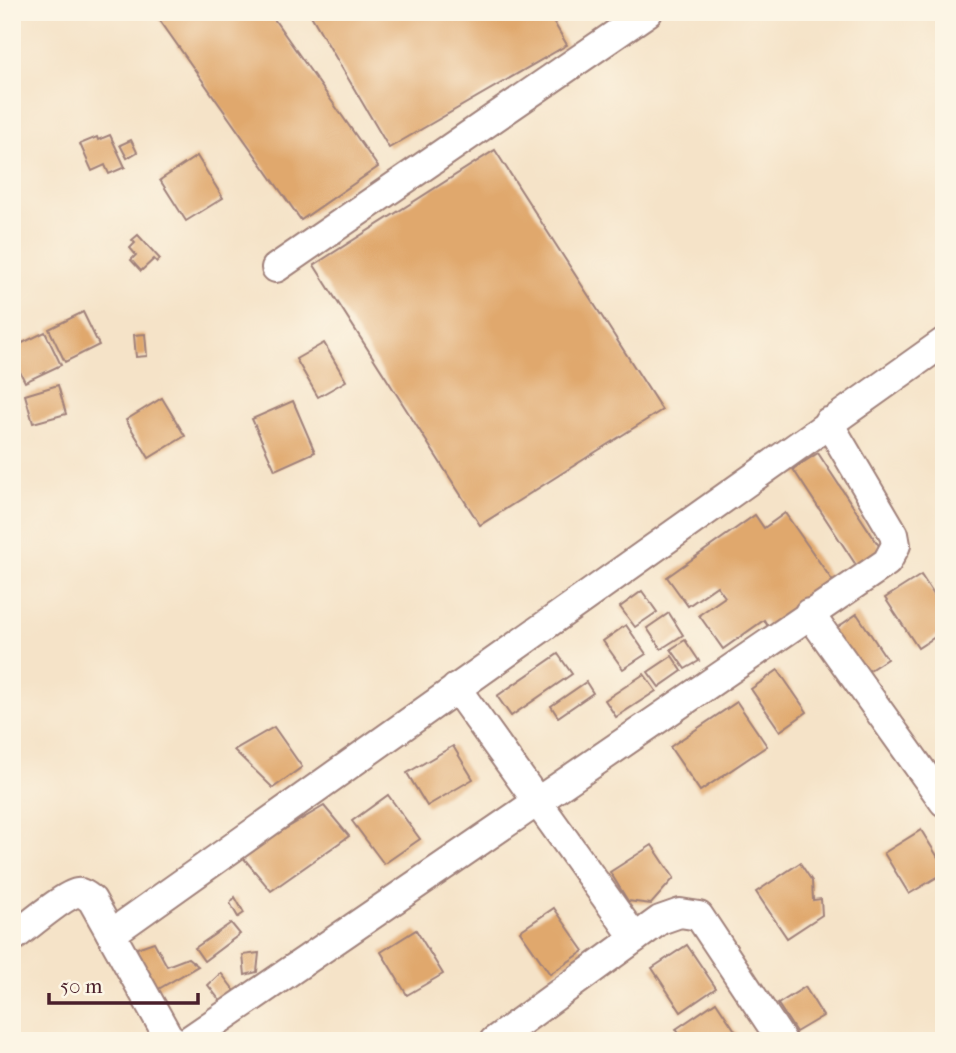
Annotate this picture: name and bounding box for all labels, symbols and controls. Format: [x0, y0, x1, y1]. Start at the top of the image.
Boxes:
scale bar [49, 962, 198, 1006]
text: 50 m [60, 974, 103, 998]

